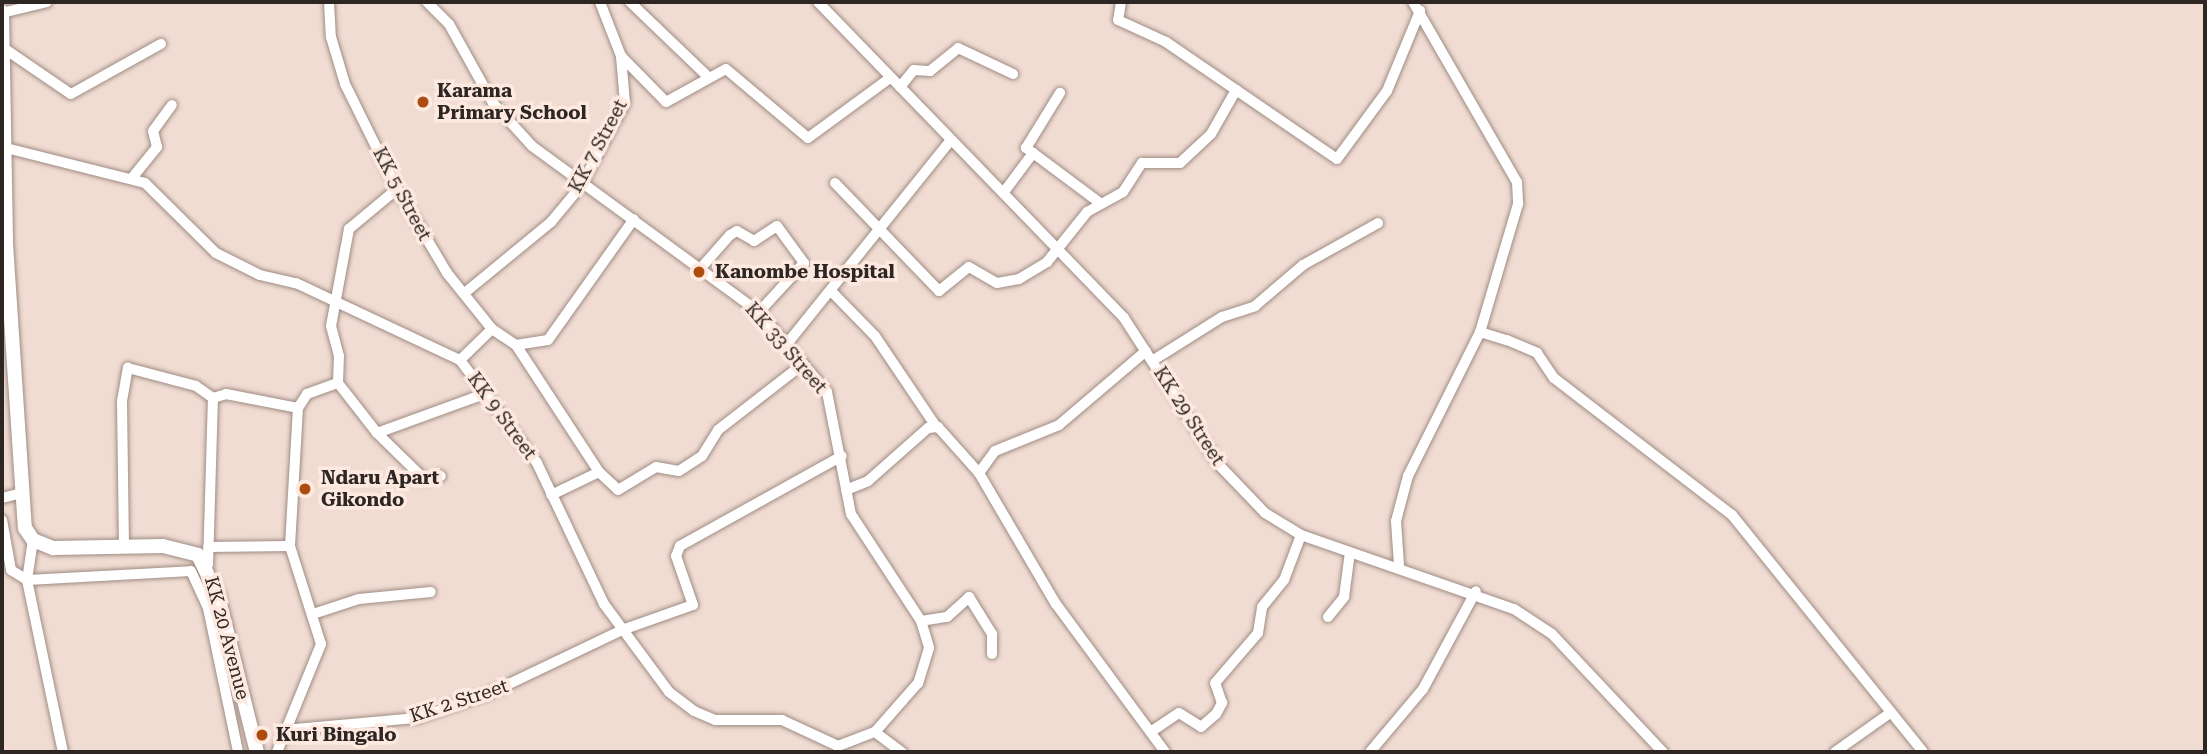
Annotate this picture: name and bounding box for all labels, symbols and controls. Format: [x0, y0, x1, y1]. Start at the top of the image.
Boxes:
place label: Karama Primary School [437, 80, 587, 124]
marker: Karama Primary School [415, 94, 431, 110]
street label: KK 7 Street [564, 95, 632, 197]
street label: KK 5 Street [368, 143, 436, 245]
place label: Kanombe Hospital [715, 261, 895, 283]
marker: Kanombe Hospital [689, 262, 709, 282]
street label: KK 33 Street [740, 298, 832, 398]
street label: KK 29 Street [1149, 362, 1229, 470]
street label: KK 9 Street [463, 368, 541, 464]
place label: Ndaru Apart Gikondo [321, 467, 439, 511]
marker: Ndaru Apart Gikondo [295, 479, 315, 499]
street label: KK 20 Avenue [200, 574, 254, 702]
street label: KK 2 Street [407, 674, 511, 728]
place label: Kuri Bingalo [276, 724, 397, 746]
marker: Kuri Bingalo [254, 727, 270, 743]

